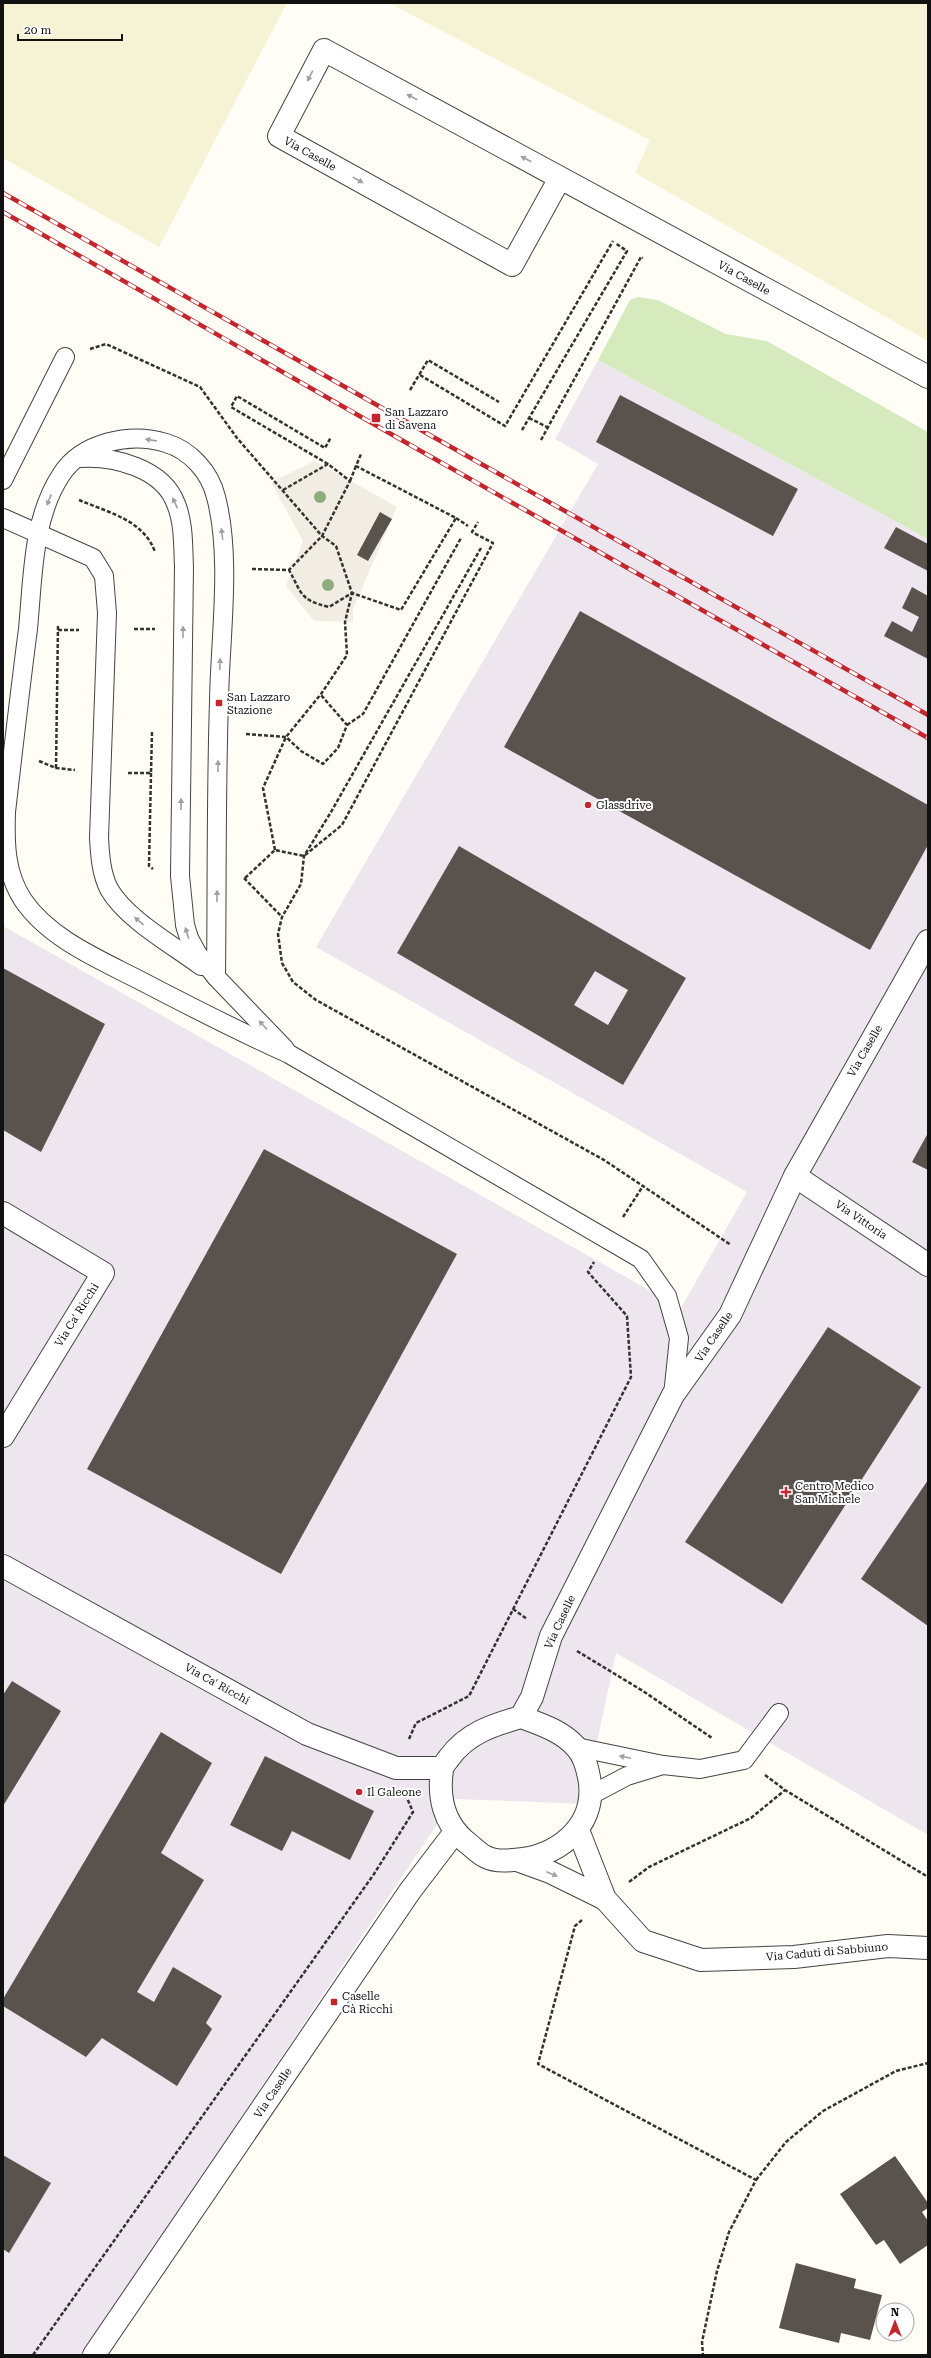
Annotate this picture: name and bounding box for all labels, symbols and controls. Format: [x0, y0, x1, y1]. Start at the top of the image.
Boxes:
scale bar [18, 16, 122, 42]
text: 20 m [24, 23, 51, 37]
one-way arrow [307, 70, 313, 82]
one-way arrow [406, 94, 418, 101]
street label: Via Caselle [282, 134, 338, 174]
one-way arrow [520, 156, 532, 163]
one-way arrow [352, 177, 363, 183]
street label: Via Caselle [716, 258, 772, 298]
place label: San Lazzaro di Savena [385, 406, 448, 432]
marker: San Lazzaro di Savena [370, 412, 382, 424]
one-way arrow [145, 437, 157, 443]
one-way arrow [45, 495, 51, 507]
one-way arrow [172, 497, 178, 509]
one-way arrow [219, 528, 225, 540]
one-way arrow [180, 625, 186, 638]
one-way arrow [217, 657, 223, 670]
place label: San Lazzaro Stazione [227, 691, 290, 717]
marker: San Lazzaro Stazione [214, 698, 224, 708]
one-way arrow [215, 759, 221, 772]
one-way arrow [178, 797, 184, 810]
place label: Glassdrive [596, 799, 651, 812]
marker: Glassdrive [583, 800, 593, 810]
one-way arrow [214, 889, 220, 902]
one-way arrow [134, 916, 145, 925]
one-way arrow [184, 926, 190, 938]
one-way arrow [258, 1020, 268, 1030]
street label: Via Caselle [845, 1023, 885, 1079]
street label: Via Vittoria [832, 1198, 890, 1242]
street label: Via Ca' Ricchi [52, 1280, 102, 1349]
street label: Via Caselle [692, 1309, 736, 1365]
place label: Centro Medico San Michele [795, 1480, 874, 1506]
marker: Centro Medico San Michele [780, 1486, 792, 1498]
street label: Via Caselle [542, 1593, 578, 1651]
street label: Via Ca' Ricchi [182, 1661, 252, 1707]
one-way arrow [619, 1753, 631, 1759]
place label: Il Galeone [367, 1786, 421, 1799]
marker: Il Galeone [354, 1787, 364, 1797]
one-way arrow [547, 1871, 559, 1877]
street label: Via Caduti di Sabbiuno [765, 1940, 889, 1964]
place label: Caselle Cà Ricchi [342, 1990, 393, 2016]
marker: Caselle Cà Ricchi [329, 1997, 339, 2007]
street label: Via Caselle [251, 2065, 295, 2121]
north arrow [875, 2302, 915, 2342]
text: N [891, 2306, 900, 2319]

